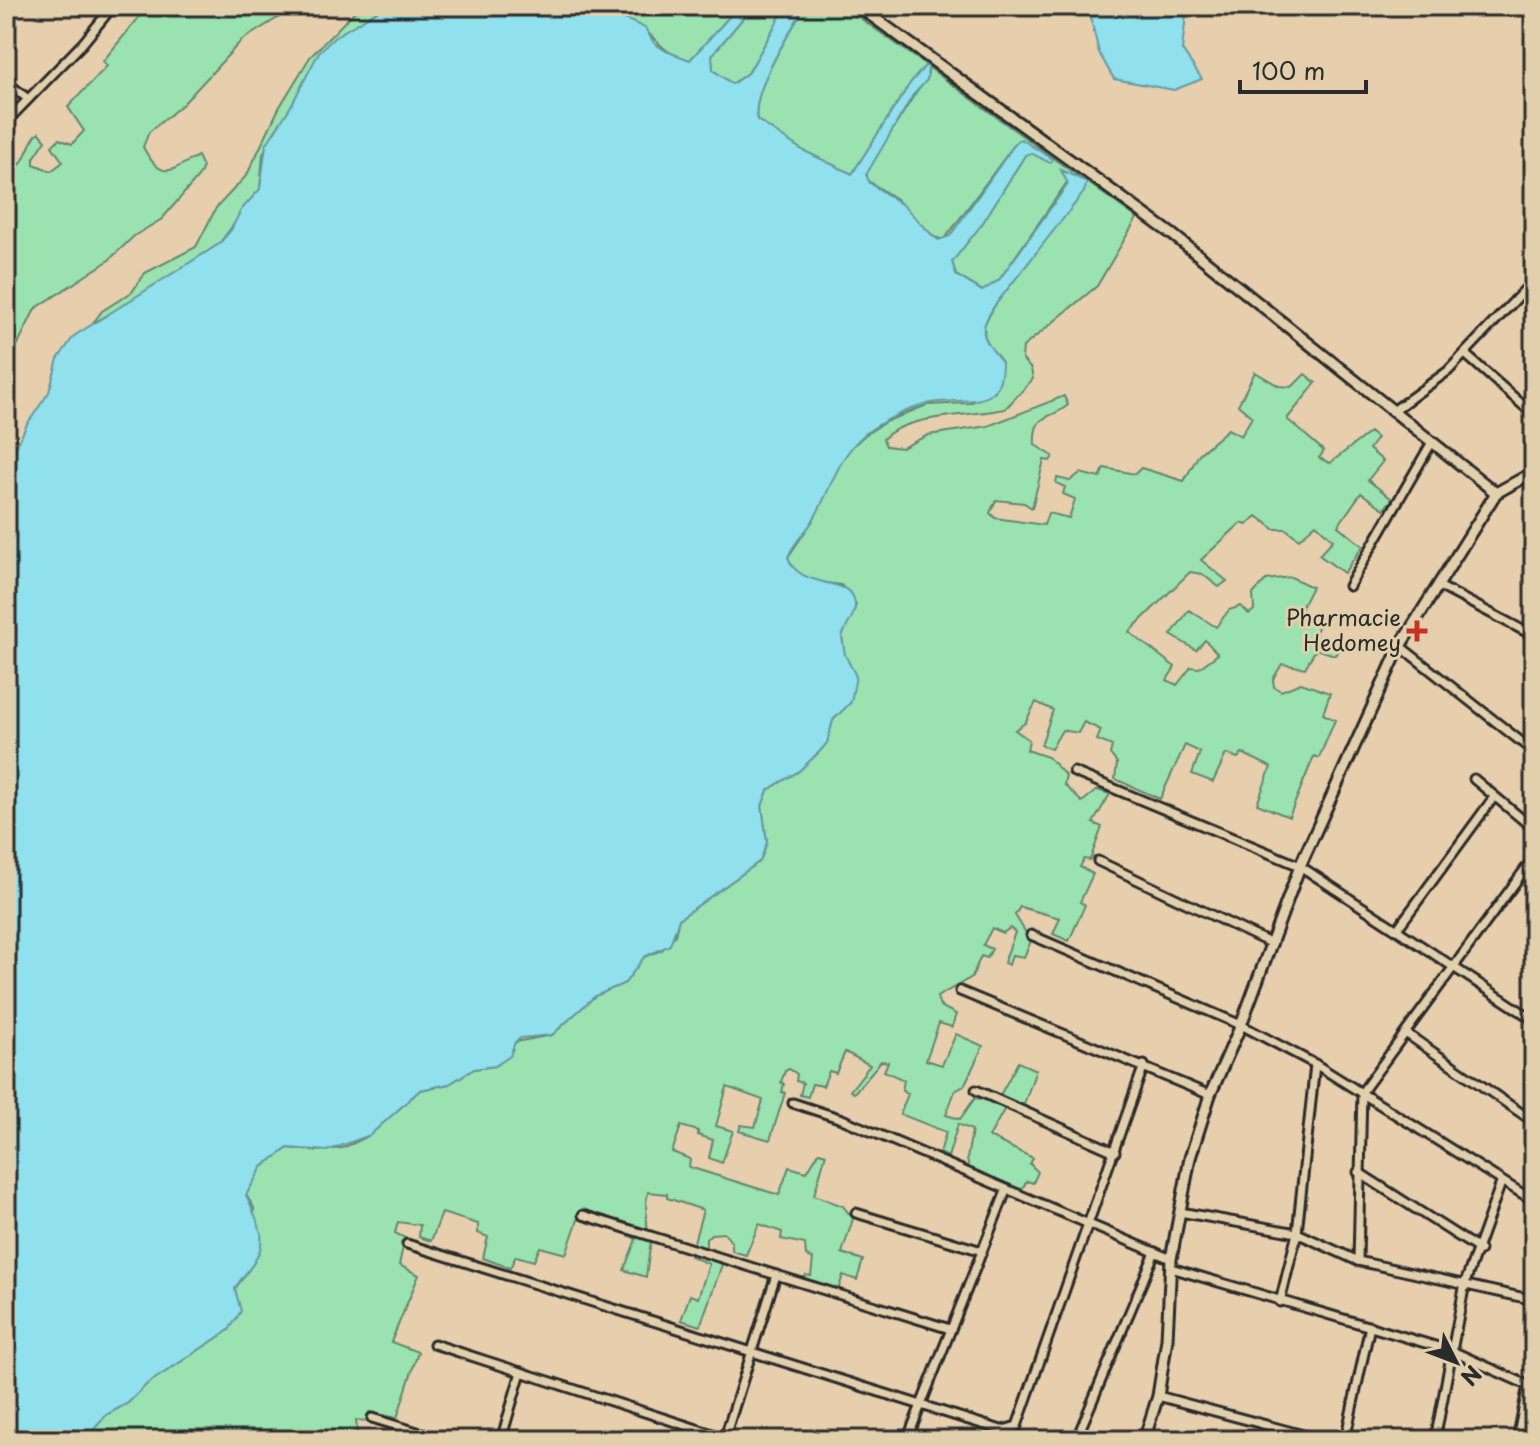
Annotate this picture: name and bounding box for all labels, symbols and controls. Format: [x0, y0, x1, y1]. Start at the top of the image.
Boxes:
scale bar [1240, 44, 1366, 94]
text: 100 m [1252, 52, 1325, 88]
place label: Pharmacie Hedomey [1286, 600, 1401, 658]
marker: Pharmacie Hedomey [1408, 622, 1426, 640]
north arrow [1416, 1322, 1496, 1402]
text: N [1454, 1359, 1490, 1394]

